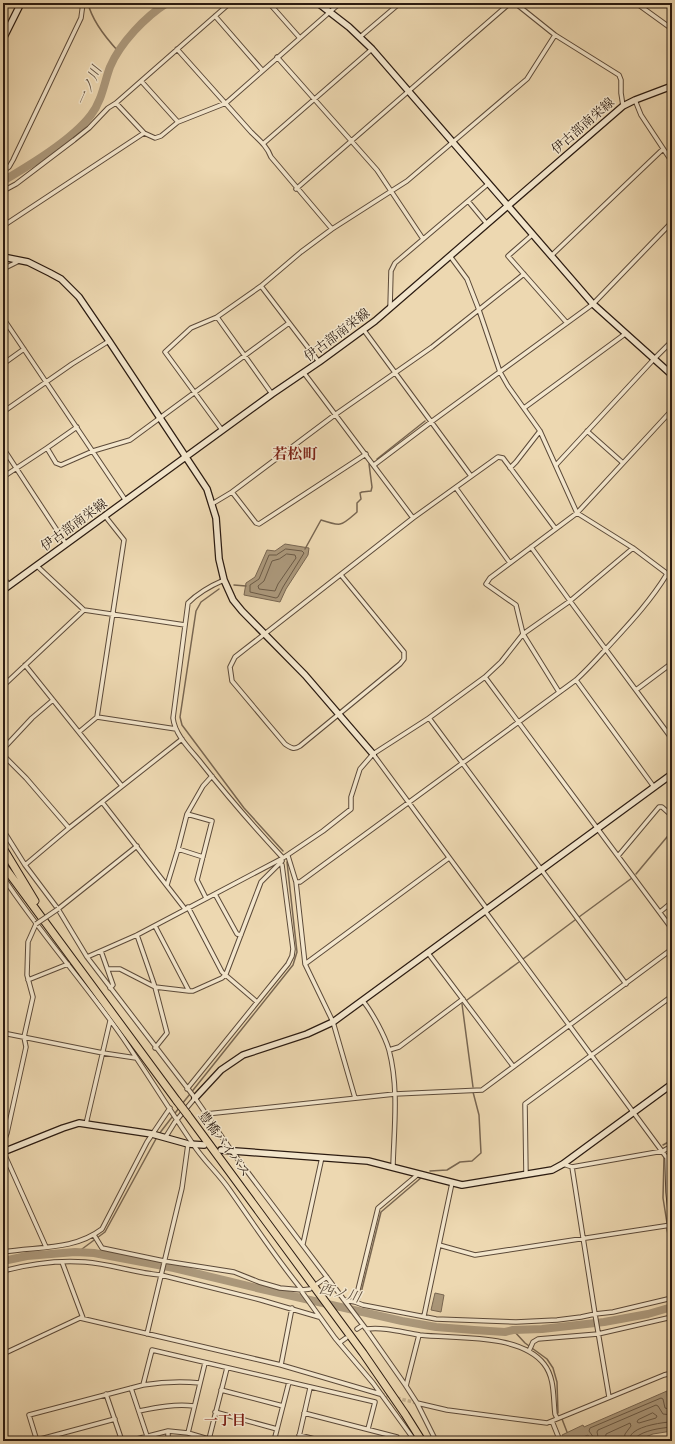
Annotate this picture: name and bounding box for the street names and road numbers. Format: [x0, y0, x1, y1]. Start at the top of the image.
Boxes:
street label: 伊古部南栄線 [548, 94, 618, 158]
street label: 伊古部南栄線 [301, 305, 373, 365]
street label: 伊古部南栄線 [38, 496, 110, 554]
street label: 豊橋バイパス [195, 1108, 253, 1180]

